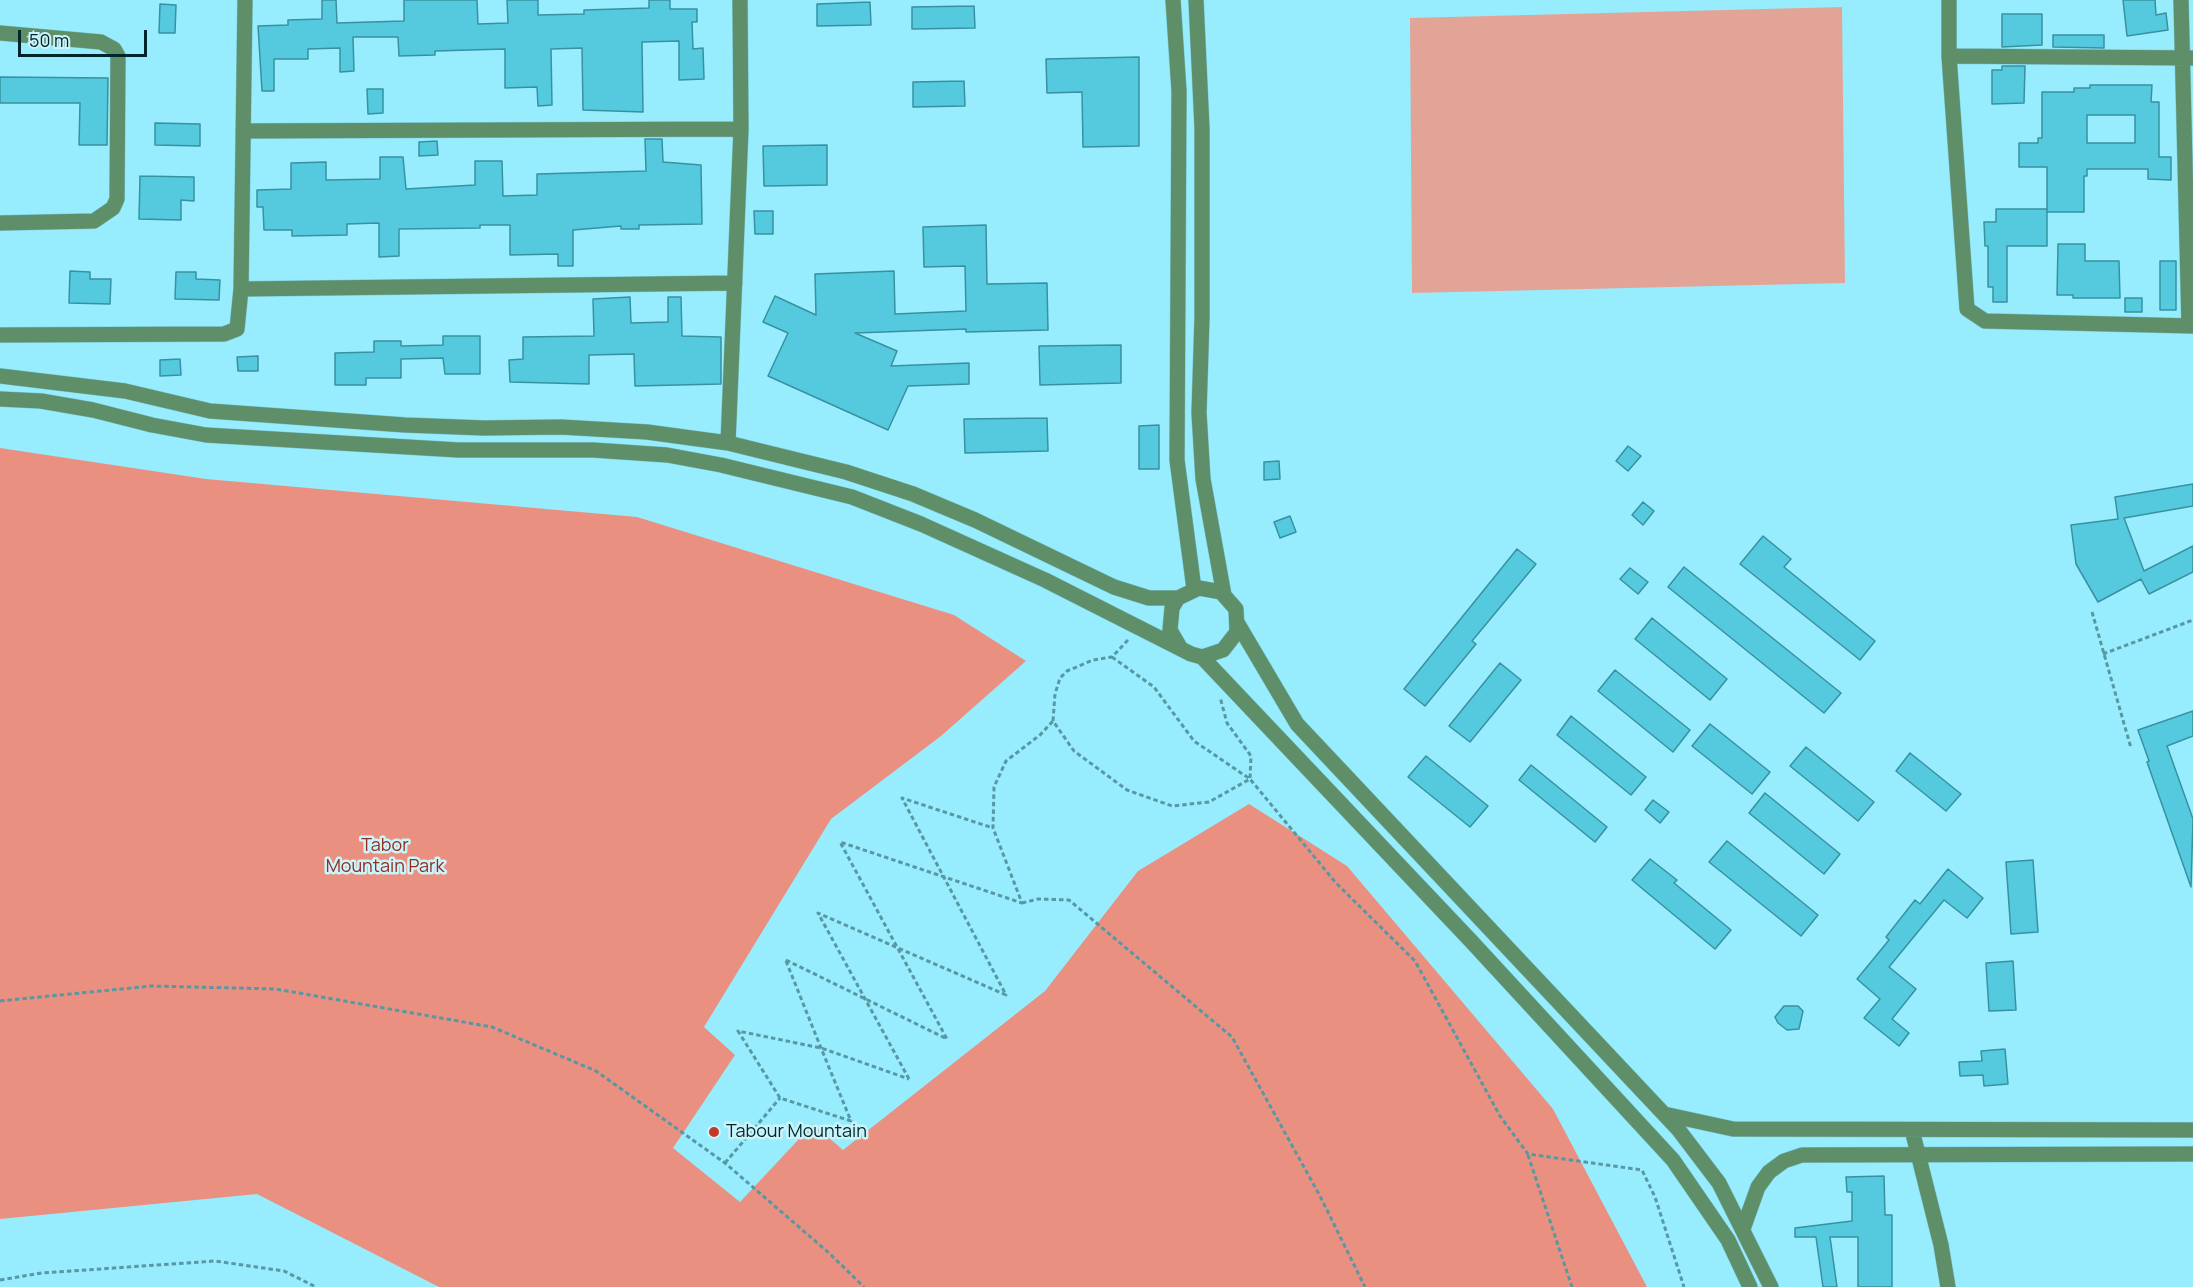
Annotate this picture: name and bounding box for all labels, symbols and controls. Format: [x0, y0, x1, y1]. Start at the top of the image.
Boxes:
scale bar [21, 18, 150, 56]
text: 50 m [29, 28, 69, 52]
park label: Tabor Mountain Park [326, 835, 444, 878]
place label: Tabour Mountain [726, 1121, 867, 1143]
marker: Tabour Mountain [707, 1125, 721, 1139]

